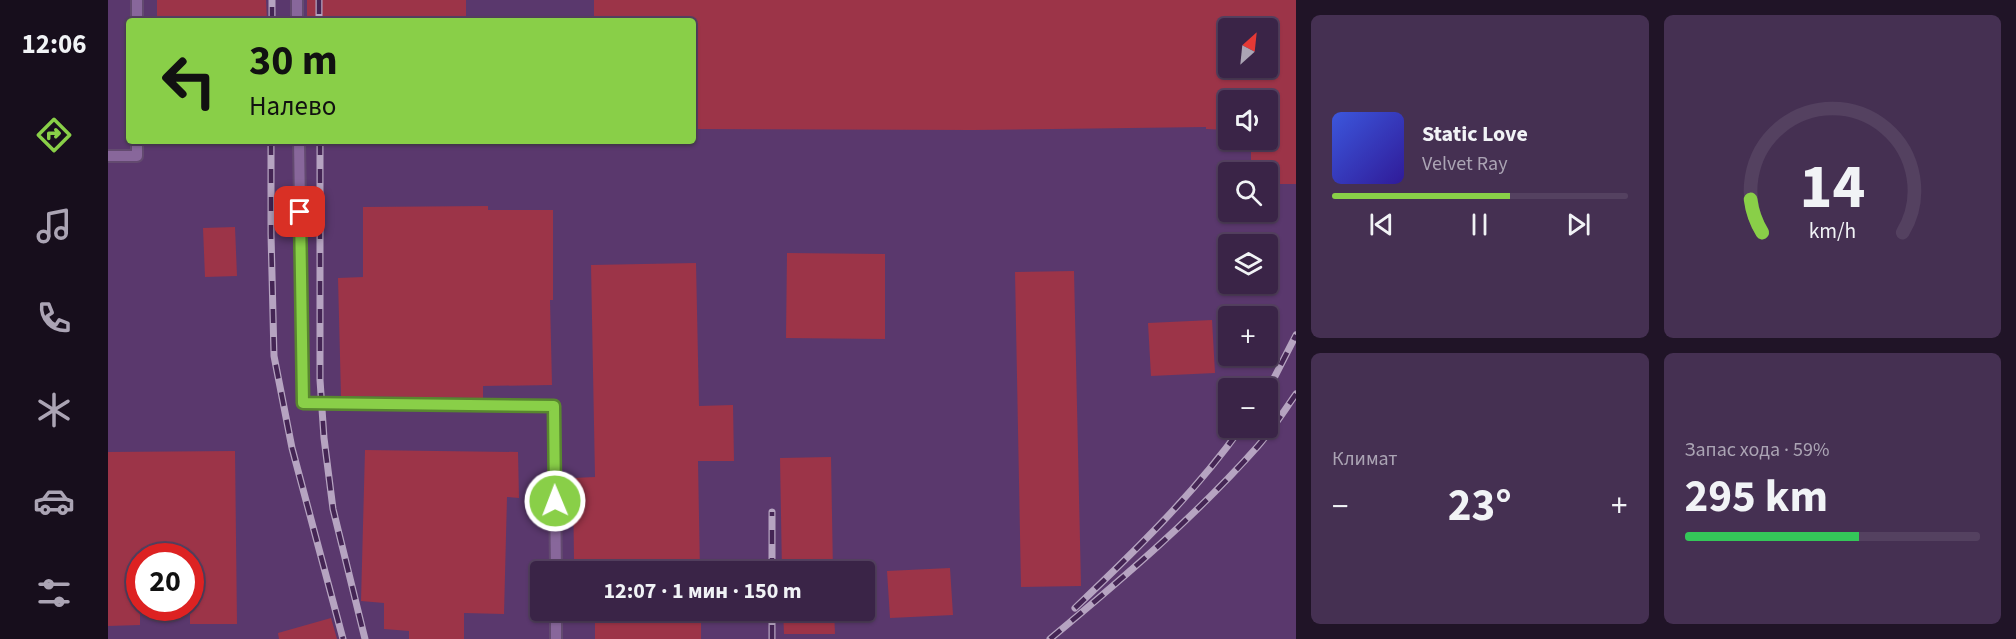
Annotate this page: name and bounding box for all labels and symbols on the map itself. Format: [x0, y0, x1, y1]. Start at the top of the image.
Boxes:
north arrow [1218, 18, 1278, 78]
pin [274, 186, 325, 237]
position arrow [523, 469, 587, 533]
speed limit sign: 20 [126, 543, 204, 621]

